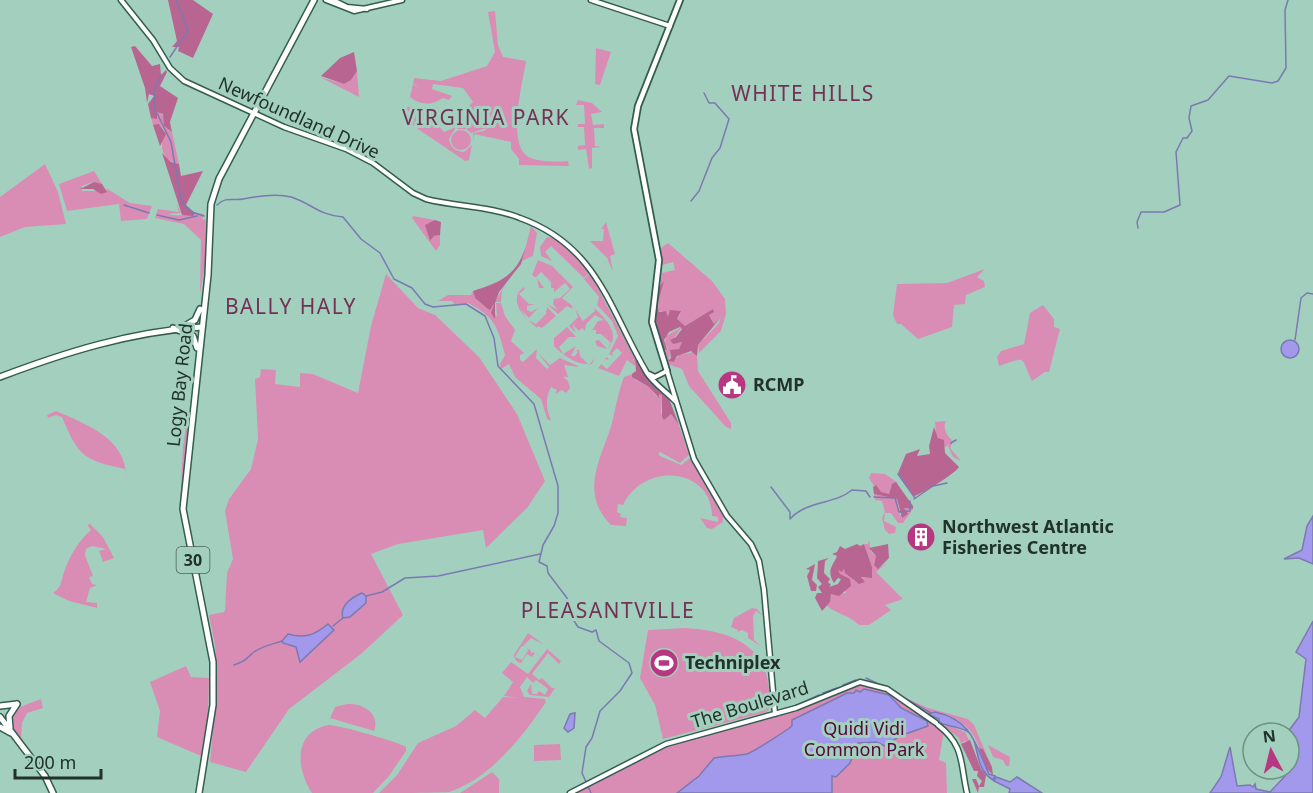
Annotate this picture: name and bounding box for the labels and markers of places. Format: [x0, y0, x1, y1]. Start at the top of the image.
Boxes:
public building icon: RCMP [716, 369, 748, 401]
place label: RCMP [753, 372, 805, 396]
place label: Northwest Atlantic Fisheries Centre [942, 514, 1114, 559]
building icon: Northwest Atlantic Fisheries Centre [905, 521, 937, 553]
sports icon: Techniplex [648, 647, 680, 679]
place label: Techniplex [685, 650, 781, 674]

